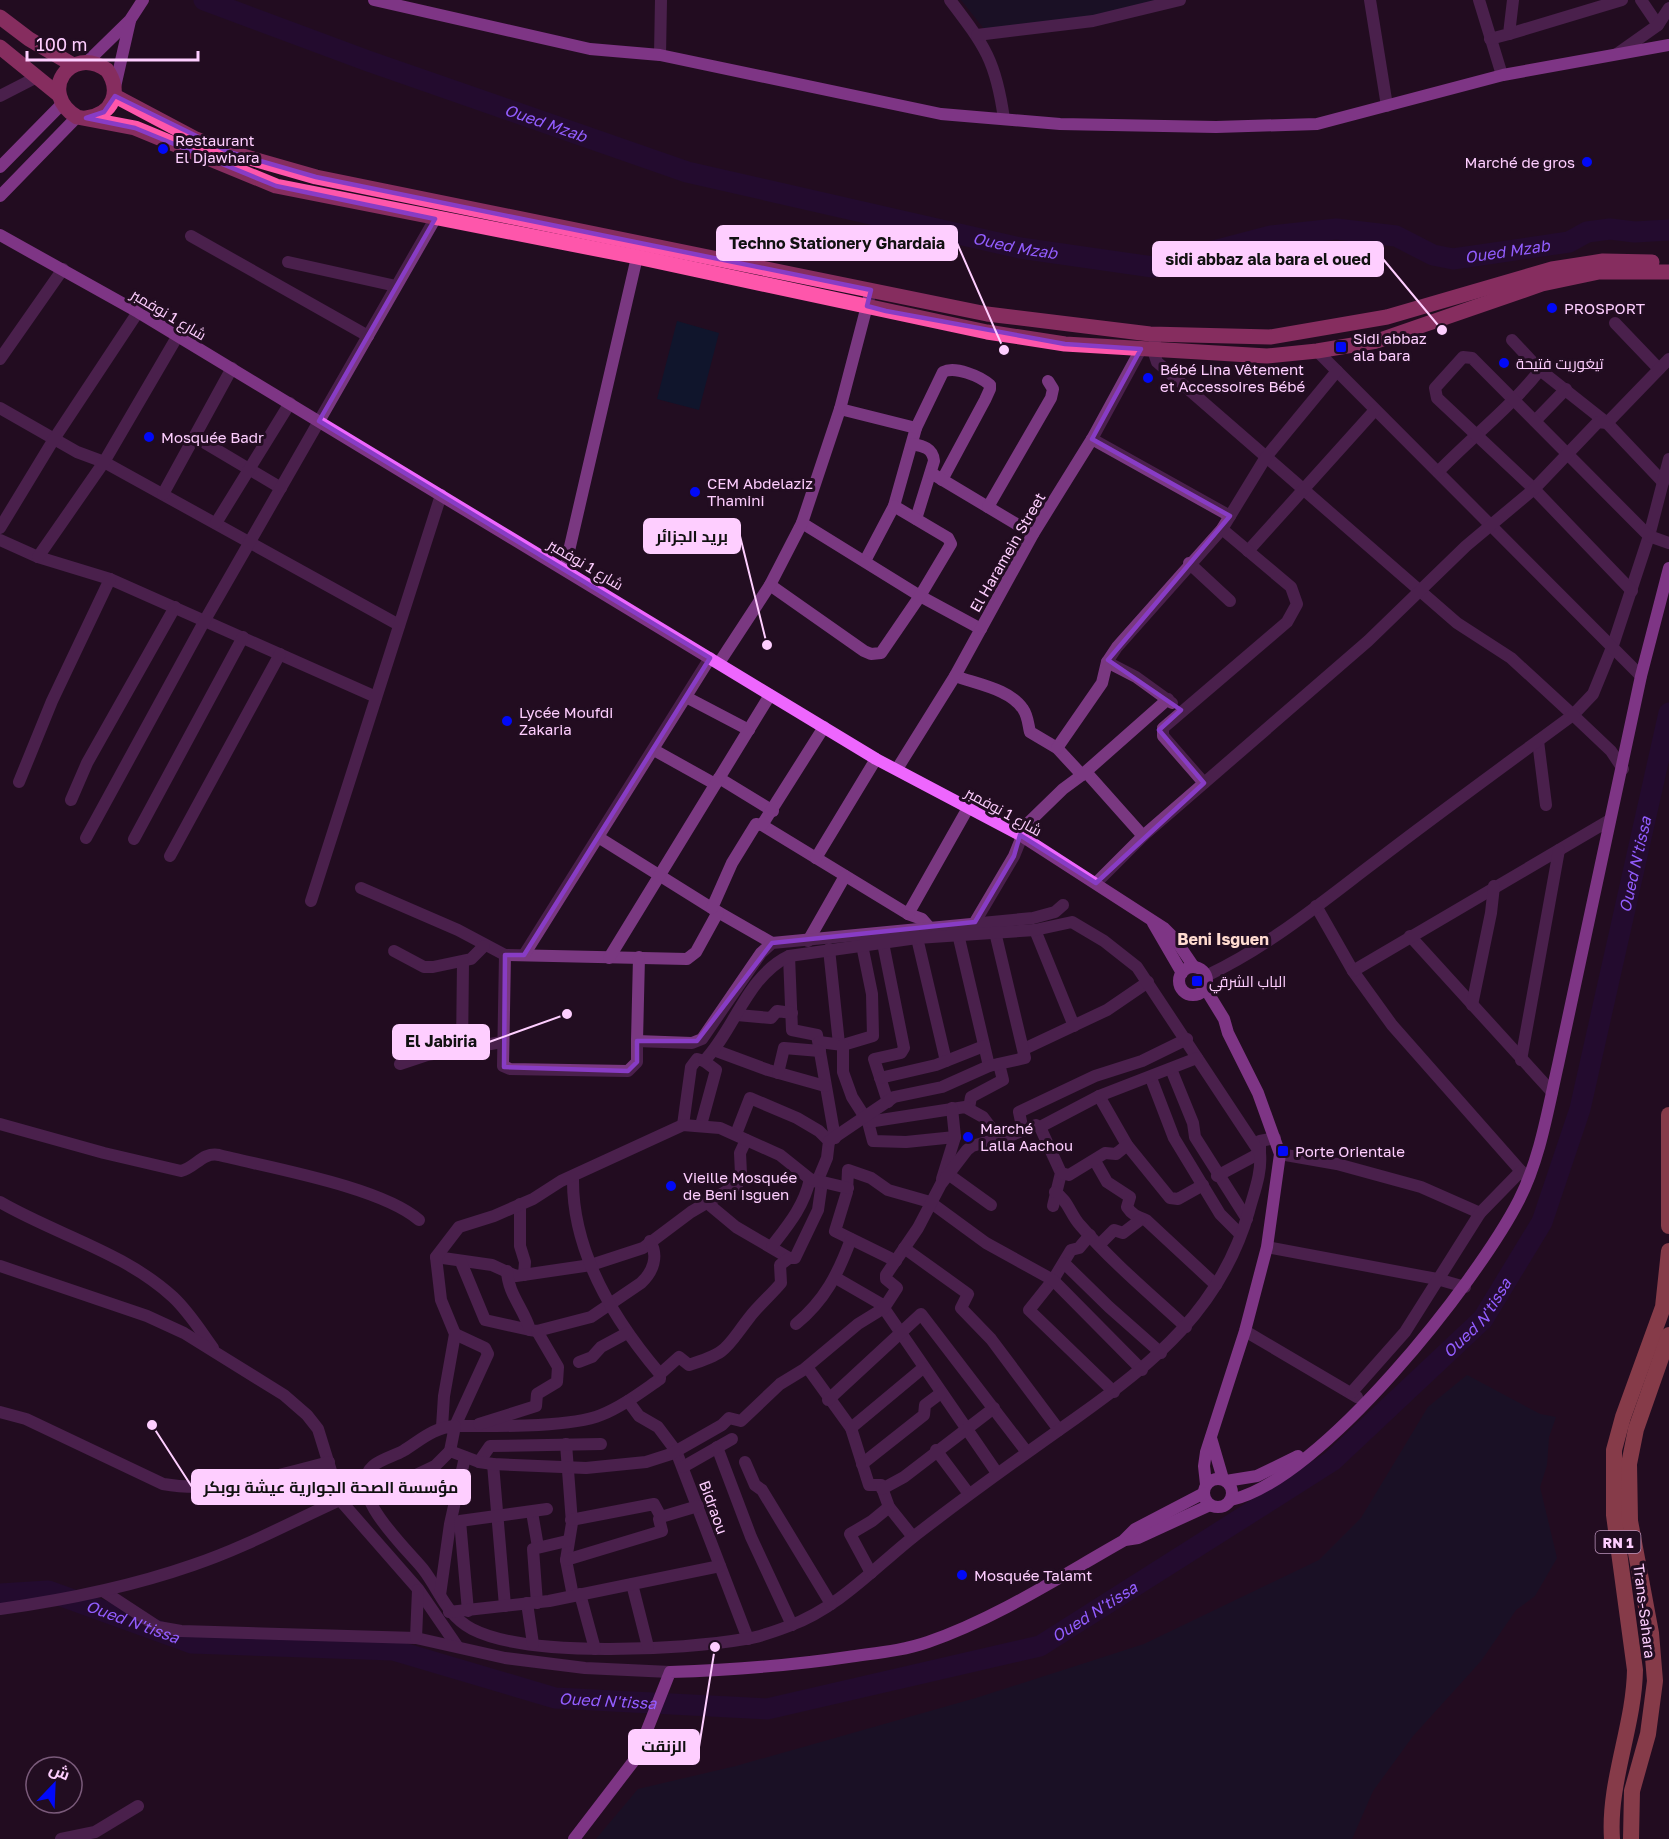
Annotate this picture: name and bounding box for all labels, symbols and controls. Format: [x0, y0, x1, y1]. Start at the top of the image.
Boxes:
scale bar [27, 24, 198, 62]
text: 100 m [36, 33, 87, 55]
water label: Oued Mzab [502, 99, 590, 147]
place label: Restaurant El Djawhara [175, 131, 260, 166]
marker: Restaurant El Djawhara [156, 142, 170, 156]
place label: Marché de gros [1465, 153, 1575, 171]
marker: Marché de gros [1580, 155, 1594, 169]
callout: Techno Stationery Ghardaia [717, 226, 957, 260]
water label: Oued Mzab [971, 228, 1060, 263]
text: Techno Stationery Ghardaia [729, 233, 945, 253]
water label: Oued Mzab [1463, 235, 1552, 267]
callout: sidi abbaz ala bara el oued [1153, 242, 1383, 276]
text: sidi abbaz ala bara el oued [1165, 249, 1371, 269]
street label: شارع 1 نوفمبر [126, 284, 210, 346]
place label: PROSPORT [1564, 299, 1645, 317]
marker: PROSPORT [1545, 301, 1559, 315]
place label: Sidi abbaz ala bara [1353, 329, 1427, 364]
marker: Sidi abbaz ala bara [1334, 340, 1348, 354]
place label: تيغوريت فتيحة [1516, 354, 1603, 373]
marker: تيغوريت فتيحة [1497, 356, 1511, 370]
place label: Bébé Lina Vêtement et Accessoires Bébé [1160, 360, 1305, 395]
marker: Bébé Lina Vêtement et Accessoires Bébé [1141, 371, 1155, 385]
place label: Mosquée Badr [161, 428, 264, 446]
marker: Mosquée Badr [142, 430, 156, 444]
place label: CEM Abdelaziz Thamini [707, 474, 813, 509]
marker: CEM Abdelaziz Thamini [688, 485, 702, 499]
street label: El Haramein Street [965, 489, 1049, 615]
callout: بريد الجزائر [644, 519, 740, 553]
text: بريد الجزائر [655, 526, 728, 546]
street label: شارع 1 نوفمبر [543, 534, 627, 596]
place label: Lycée Moufdi Zakaria [519, 703, 613, 738]
marker: Lycée Moufdi Zakaria [500, 714, 514, 728]
street label: شارع 1 نوفمبر [960, 782, 1045, 842]
water label: Oued N'tissa [1614, 814, 1656, 914]
district label: Beni Isguen [1177, 929, 1269, 949]
place label: الباب الشرقي [1209, 972, 1286, 994]
marker: الباب الشرقي [1190, 974, 1204, 988]
callout: El Jabiria [393, 1025, 489, 1059]
text: El Jabiria [405, 1031, 477, 1051]
place label: Marché Lalla Aachou [980, 1119, 1073, 1154]
marker: Marché Lalla Aachou [961, 1130, 975, 1144]
place label: Porte Orientale [1295, 1142, 1405, 1160]
marker: Porte Orientale [1276, 1144, 1290, 1158]
place label: Vieille Mosquée de Beni Isguen [683, 1168, 798, 1203]
marker: Vieille Mosquée de Beni Isguen [664, 1179, 678, 1193]
water label: Oued N'tissa [1439, 1274, 1516, 1362]
callout: مؤسسة الصحة الجوارية عيشة بوبكر [192, 1470, 470, 1504]
text: مؤسسة الصحة الجوارية عيشة بوبكر [203, 1477, 458, 1497]
street label: Bidraou [696, 1478, 732, 1536]
road number: RN 1 [1596, 1531, 1640, 1553]
street label: Trans-Sahara [1630, 1563, 1660, 1659]
place label: Mosquée Talamt [974, 1566, 1092, 1584]
marker: Mosquée Talamt [955, 1568, 969, 1582]
water label: Oued N'tissa [1048, 1577, 1142, 1646]
water label: Oued N'tissa [83, 1596, 183, 1648]
water label: Oued N'tissa [558, 1688, 658, 1713]
callout: الزنقت [629, 1730, 699, 1764]
text: الزنقت [641, 1736, 687, 1756]
north arrow [24, 1755, 84, 1815]
text: ش [47, 1758, 73, 1784]

